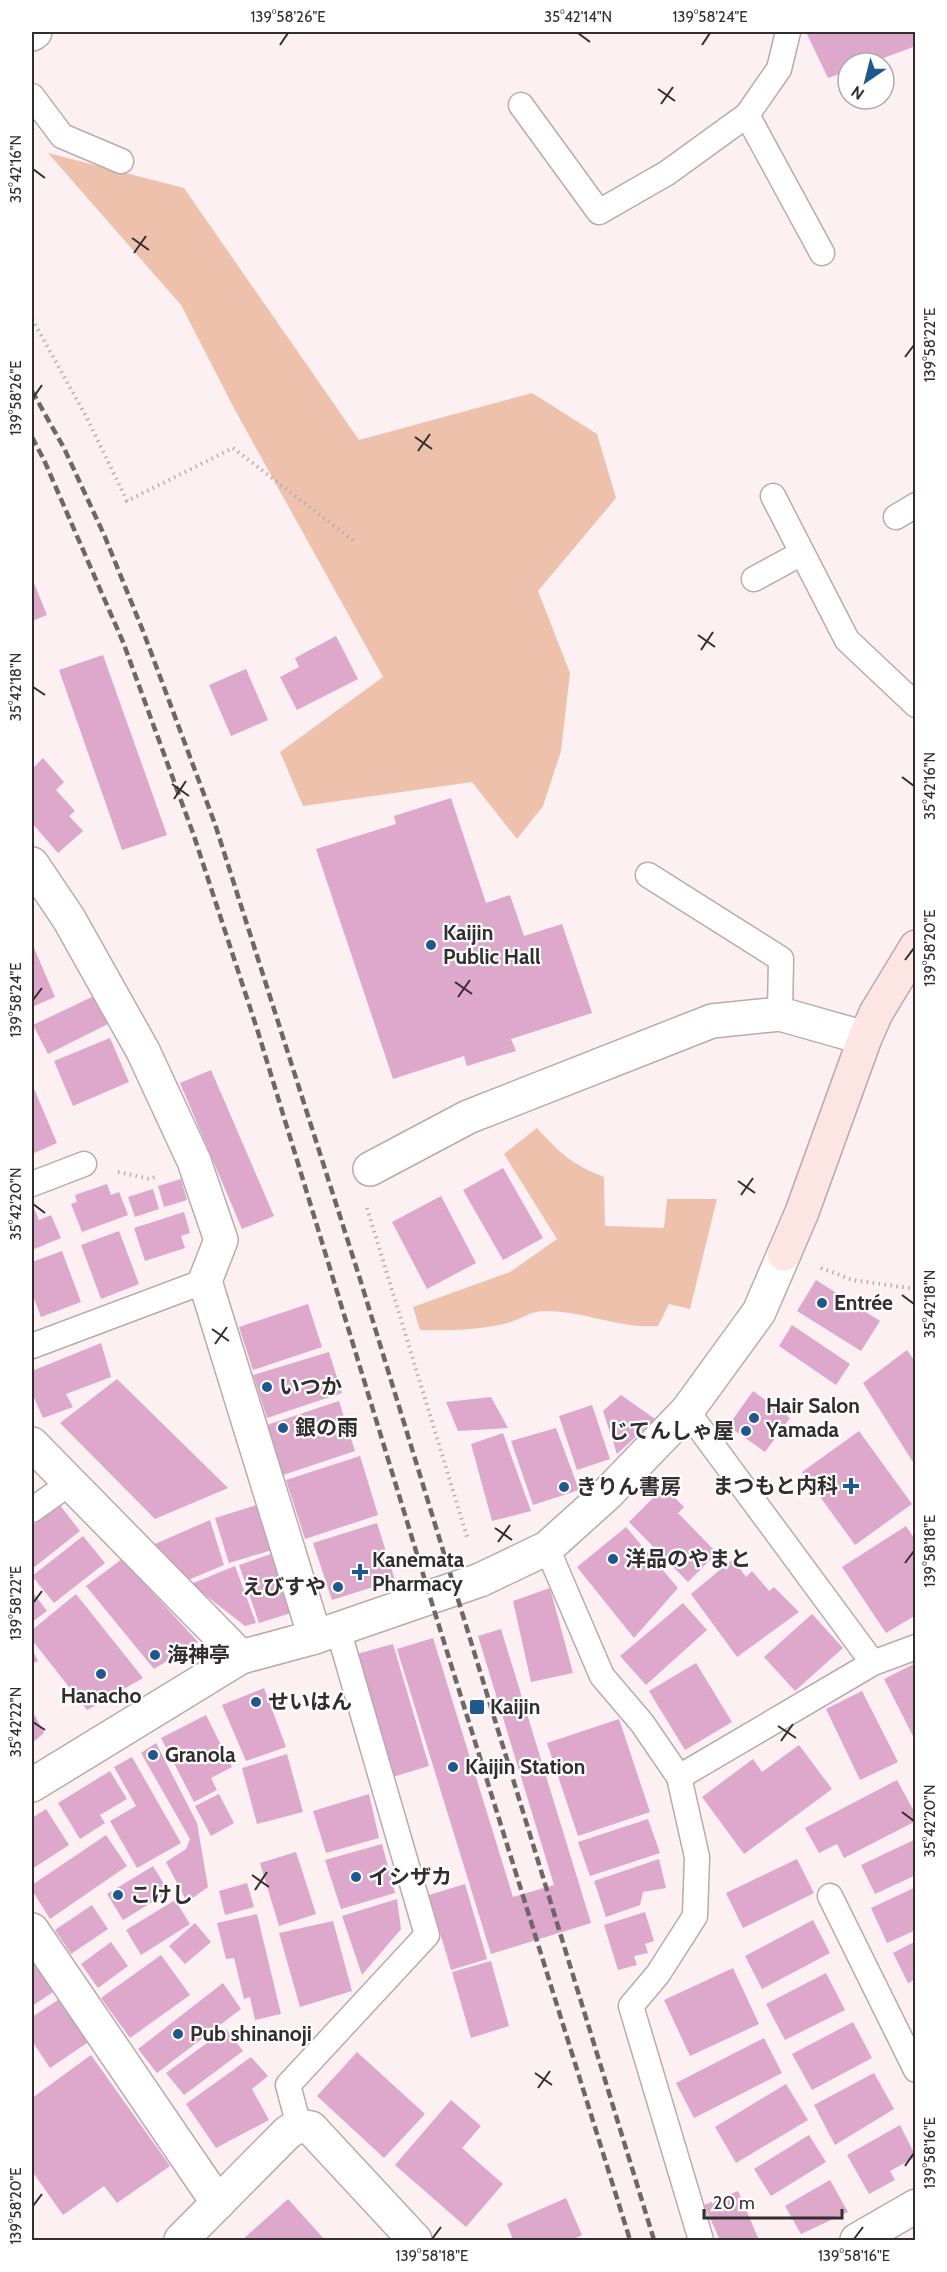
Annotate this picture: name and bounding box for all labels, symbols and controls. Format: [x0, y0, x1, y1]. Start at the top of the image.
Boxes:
text: 139°58'26"E [250, 8, 326, 26]
text: 35°42'14"N [544, 8, 612, 26]
text: 139°58'24"E [672, 8, 748, 26]
north arrow [836, 51, 896, 111]
text: N [848, 82, 868, 104]
text: 35°42'16"N [7, 135, 25, 203]
text: 139°58'22"E [921, 308, 939, 382]
text: 139°58'26"E [7, 360, 25, 436]
text: 35°42'18"N [7, 653, 25, 721]
text: 35°42'16"N [921, 752, 939, 820]
text: 139°58'20"E [921, 909, 939, 987]
place label: Kaijin Public Hall [443, 920, 541, 969]
marker: Kaijin Public Hall [424, 938, 438, 952]
text: 139°58'24"E [7, 962, 25, 1038]
text: 35°42'20"N [7, 1167, 25, 1241]
text: 35°42'18"N [921, 1270, 939, 1338]
place label: Entrée [834, 1290, 893, 1315]
marker: Entrée [815, 1296, 829, 1310]
place label: いつか [279, 1374, 342, 1399]
marker: いつか [260, 1380, 274, 1394]
place label: Hair Salon Yamada [765, 1393, 860, 1442]
marker: Hair Salon Yamada [747, 1411, 761, 1425]
place label: 銀の雨 [295, 1415, 358, 1440]
place label: じてんしゃ屋 [608, 1418, 734, 1443]
marker: 銀の雨 [276, 1421, 290, 1435]
marker: じてんしゃ屋 [739, 1424, 753, 1438]
place label: まつもと内科 [712, 1473, 838, 1498]
place label: きりん書房 [576, 1474, 681, 1499]
marker: まつもと内科 [842, 1477, 860, 1495]
marker: きりん書房 [557, 1480, 571, 1494]
text: 139°58'18"E [921, 1515, 939, 1587]
place label: 洋品のやまと [625, 1546, 751, 1571]
place label: Kanemata Pharmacy [372, 1547, 465, 1596]
marker: 洋品のやまと [606, 1552, 620, 1566]
marker: Kanemata Pharmacy [353, 1565, 367, 1579]
text: 139°58'22"E [7, 1566, 25, 1640]
place label: えびすや [242, 1574, 326, 1599]
marker: えびすや [331, 1580, 345, 1594]
place label: 海神亭 [167, 1642, 230, 1667]
marker: 海神亭 [148, 1648, 162, 1662]
marker: Hanacho [94, 1667, 108, 1681]
place label: Hanacho [61, 1683, 141, 1708]
text: 35°42'22"N [7, 1687, 25, 1757]
place label: せいはん [268, 1689, 352, 1714]
place label: Kaijin [490, 1694, 540, 1719]
marker: せいはん [249, 1695, 263, 1709]
marker: Kaijin [468, 1698, 486, 1716]
place label: Granola [165, 1742, 236, 1767]
marker: Granola [146, 1748, 160, 1762]
place label: Kaijin Station [465, 1754, 585, 1779]
marker: Kaijin Station [446, 1760, 460, 1774]
text: 35°42'20"N [921, 1784, 939, 1858]
place label: イシザカ [368, 1864, 452, 1889]
marker: イシザカ [349, 1870, 363, 1884]
place label: こけし [130, 1882, 193, 1907]
marker: こけし [111, 1888, 125, 1902]
place label: Pub shinanoji [190, 2021, 312, 2046]
marker: Pub shinanoji [171, 2027, 185, 2041]
text: 139°58'16"E [921, 2117, 939, 2189]
text: 139°58'20"E [7, 2167, 25, 2245]
scale bar [704, 2182, 842, 2220]
text: 20 m [713, 2192, 755, 2214]
text: 139°58'18"E [396, 2247, 468, 2265]
text: 139°58'16"E [818, 2247, 890, 2265]

